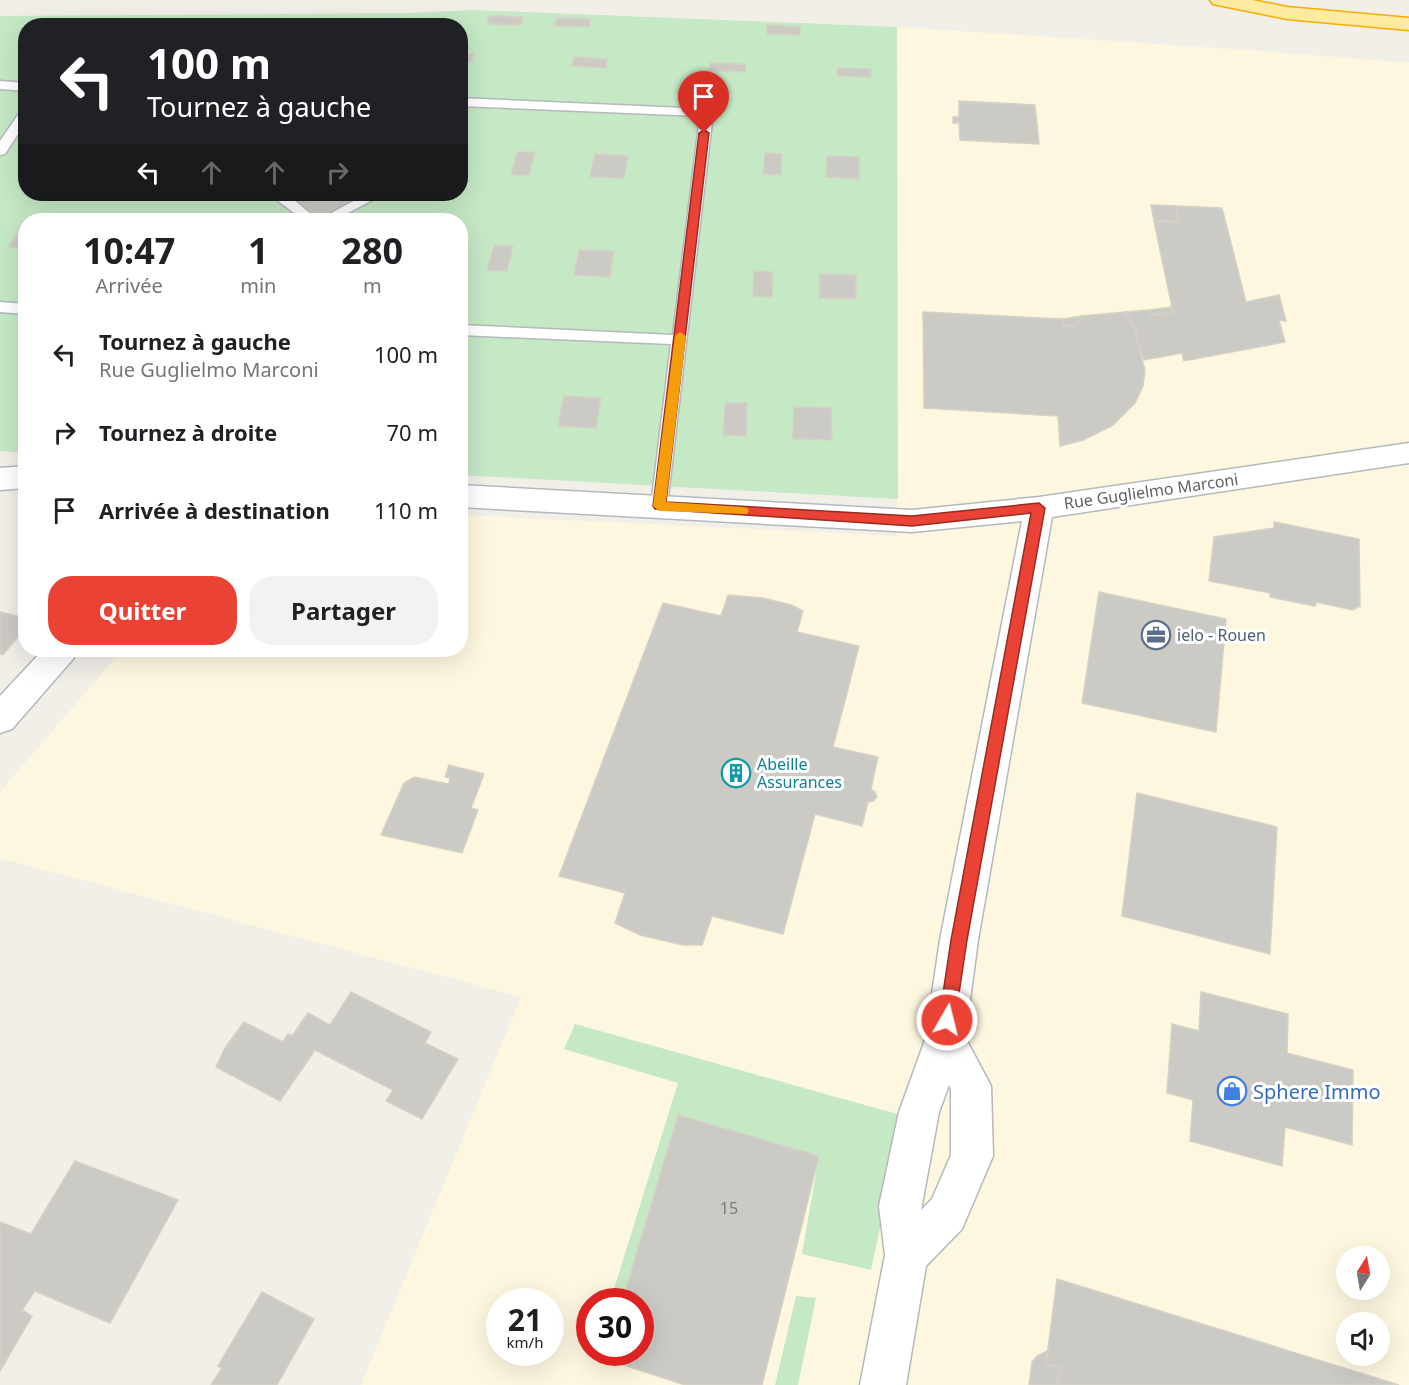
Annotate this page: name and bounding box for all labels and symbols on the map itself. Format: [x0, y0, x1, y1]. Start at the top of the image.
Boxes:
pin [678, 71, 729, 133]
street label: Rue Guglielmo Marconi [1062, 468, 1240, 514]
office icon: ielo - Rouen [1140, 619, 1172, 651]
place label: ielo - Rouen [1177, 624, 1266, 646]
place label: Abeille Assurances [757, 753, 842, 793]
building icon: Abeille Assurances [720, 757, 752, 789]
position arrow [915, 988, 979, 1052]
shop icon: Sphere Immo [1216, 1075, 1248, 1107]
place label: Sphere Immo [1253, 1078, 1381, 1105]
house number: 15 [720, 1197, 738, 1219]
north arrow [1336, 1246, 1390, 1300]
speed limit sign: 30 [576, 1288, 654, 1366]

